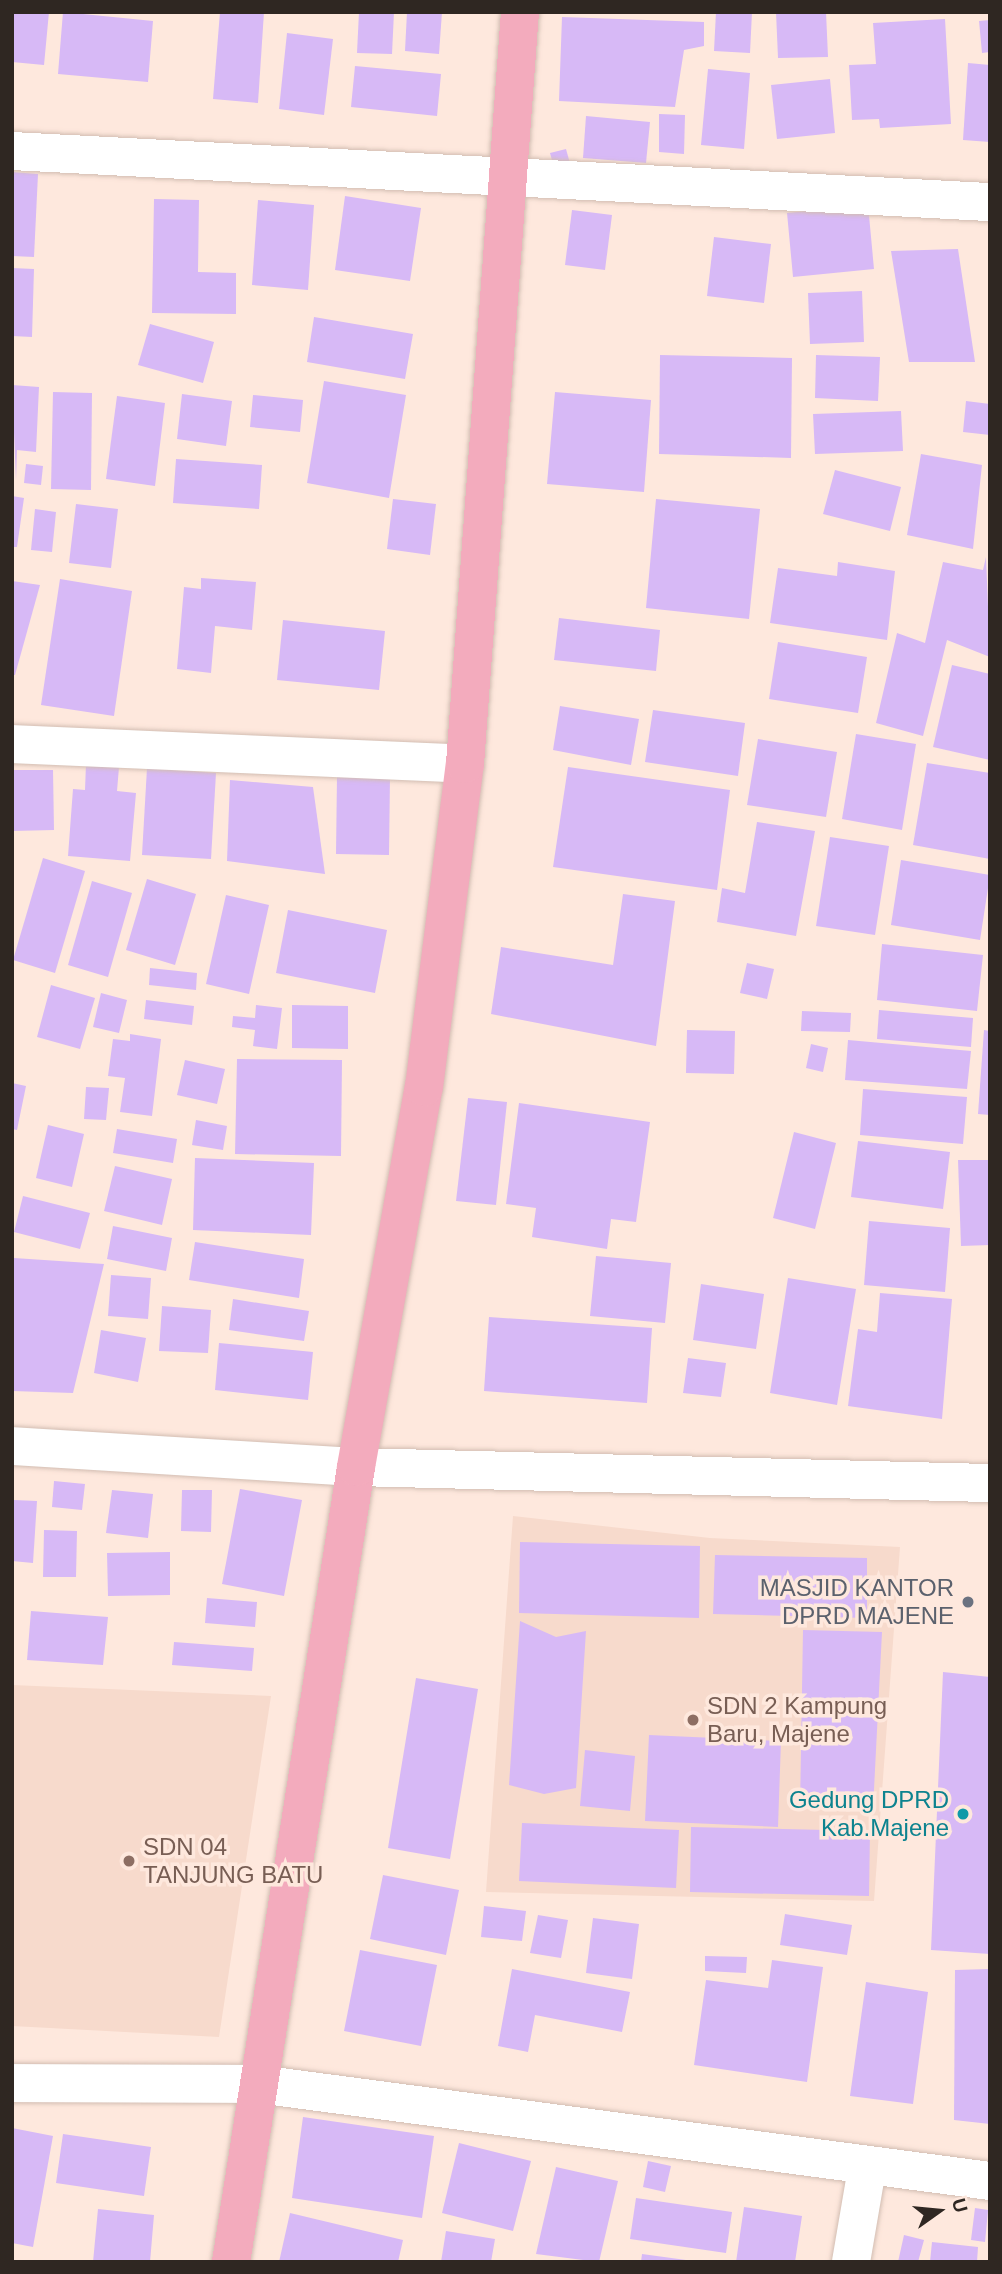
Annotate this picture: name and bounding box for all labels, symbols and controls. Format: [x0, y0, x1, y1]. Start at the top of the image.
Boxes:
place label: MASJID KANTOR DPRD MAJENE [760, 1574, 954, 1630]
marker: MASJID KANTOR DPRD MAJENE [960, 1594, 976, 1610]
place label: SDN 2 Kampung Baru, Majene [707, 1692, 887, 1748]
marker: SDN 2 Kampung Baru, Majene [685, 1712, 701, 1728]
place label: Gedung DPRD Kab.Majene [789, 1786, 949, 1842]
marker: Gedung DPRD Kab.Majene [955, 1806, 971, 1822]
place label: SDN 04 TANJUNG BATU [143, 1833, 323, 1889]
marker: SDN 04 TANJUNG BATU [121, 1853, 137, 1869]
north arrow [904, 2176, 974, 2246]
text: U [948, 2196, 972, 2215]

